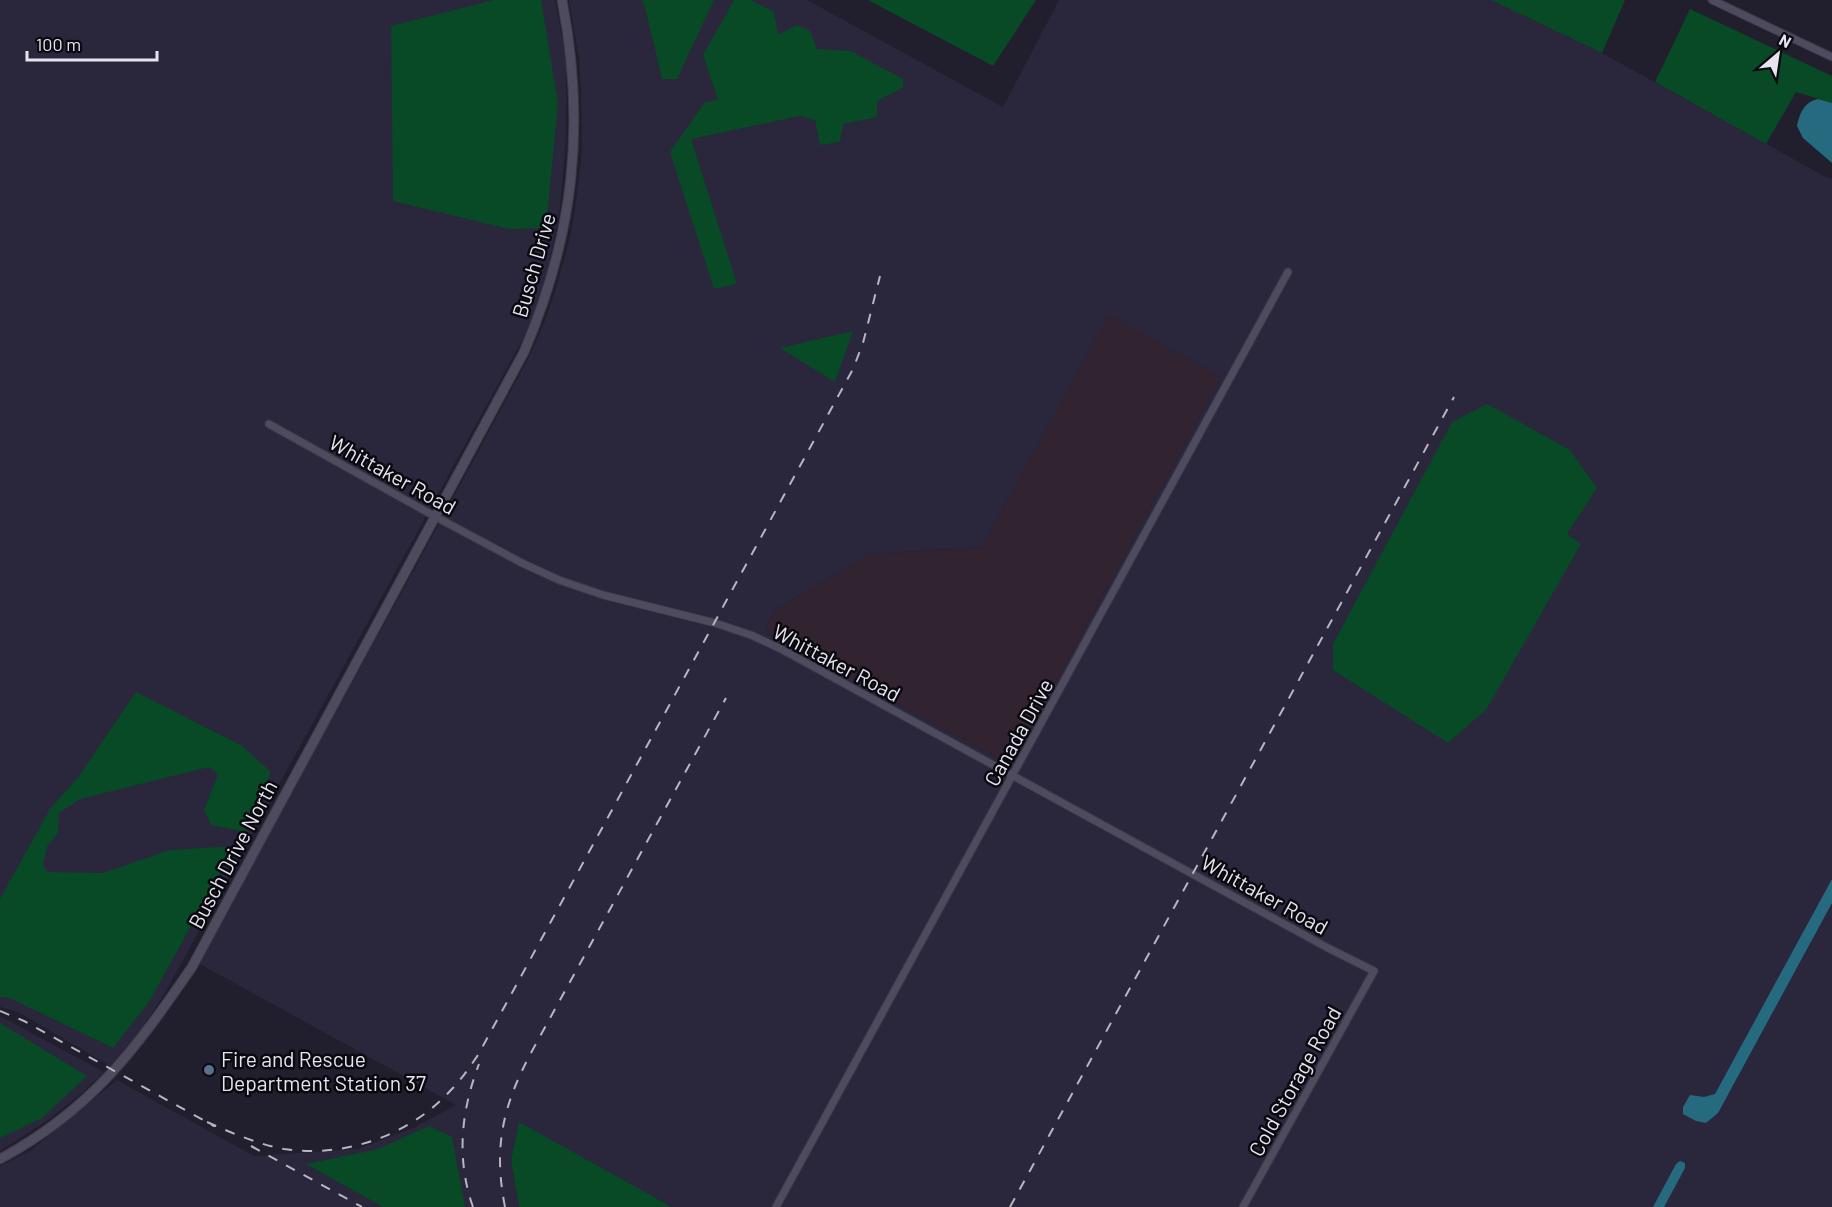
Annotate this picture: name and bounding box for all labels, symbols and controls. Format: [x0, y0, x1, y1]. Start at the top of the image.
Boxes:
scale bar [27, 24, 158, 62]
north arrow [1748, 24, 1808, 84]
text: N [1776, 30, 1795, 51]
text: 100 m [36, 33, 81, 55]
street label: Busch Drive [506, 210, 560, 320]
street label: Whittaker Road [325, 429, 461, 519]
street label: Whittaker Road [769, 618, 905, 706]
street label: Canada Drive [978, 674, 1058, 790]
street label: Busch Drive North [182, 776, 282, 932]
street label: Whittaker Road [1197, 849, 1333, 939]
street label: Cold Storage Road [1243, 1002, 1345, 1160]
place label: Fire and Rescue Department Station 37 [221, 1046, 426, 1095]
marker: Fire and Rescue Department Station 37 [202, 1063, 216, 1077]

